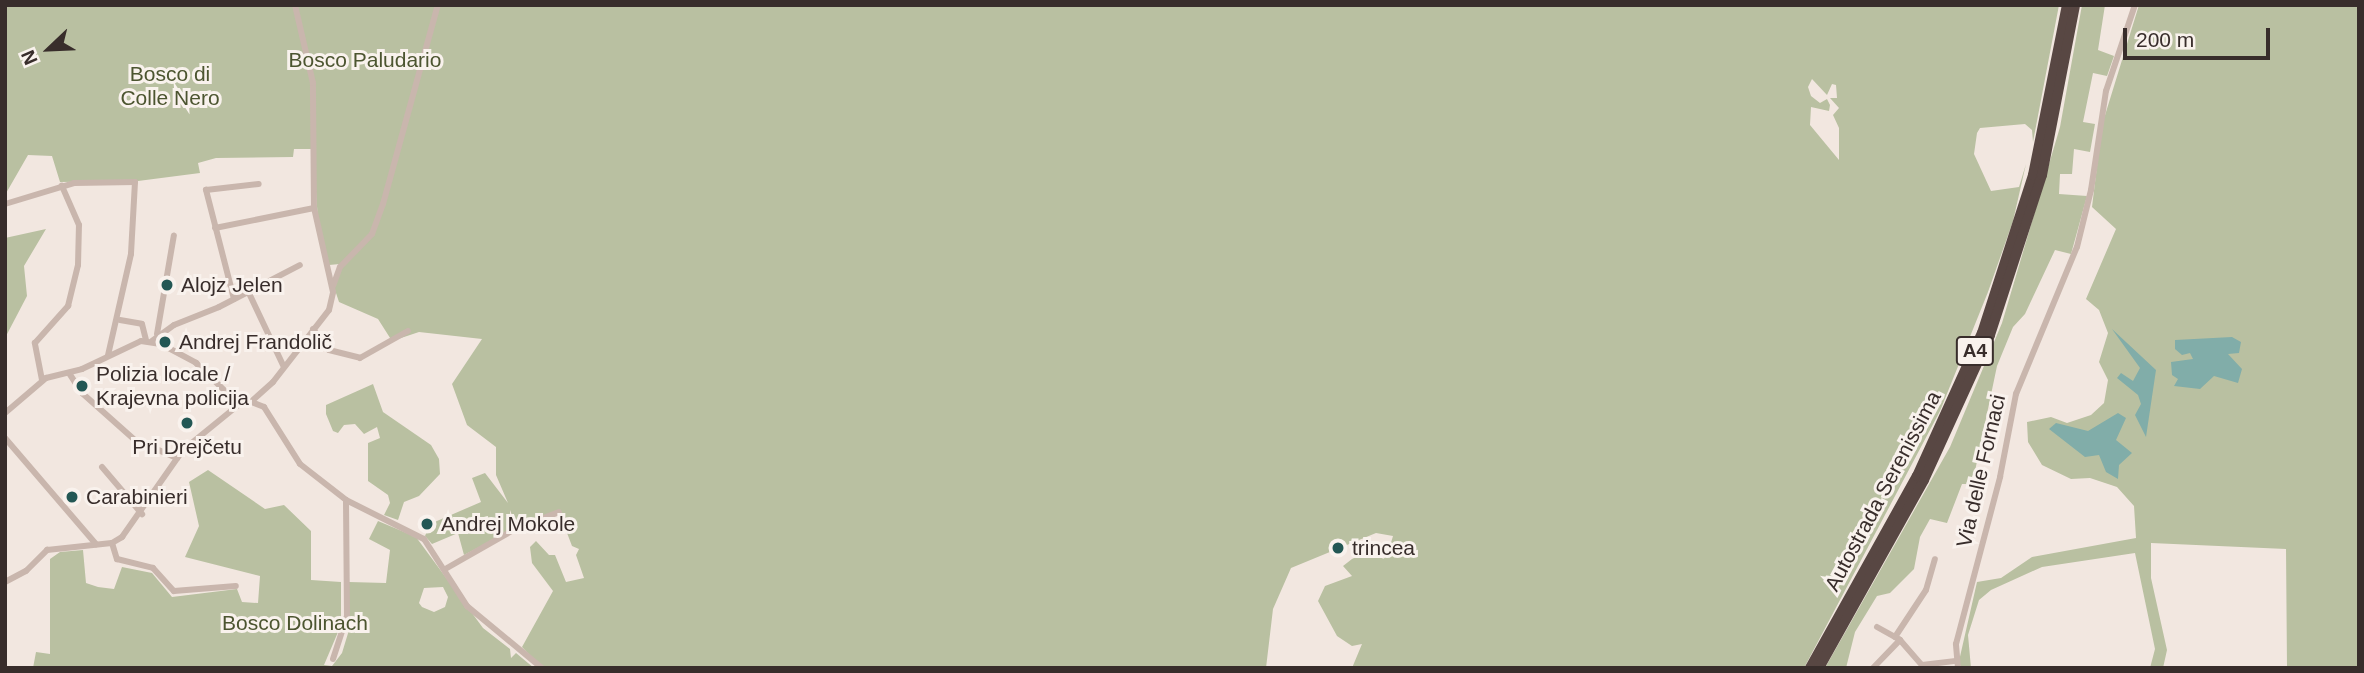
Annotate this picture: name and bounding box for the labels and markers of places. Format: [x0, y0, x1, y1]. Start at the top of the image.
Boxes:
place label: Alojz Jelen [181, 272, 283, 298]
marker: Alojz Jelen [159, 277, 175, 293]
place label: Andrej Frandolič [179, 329, 332, 355]
marker: Andrej Frandolič [157, 334, 173, 350]
place label: Polizia locale / Krajevna policija [96, 361, 249, 411]
marker: Polizia locale / Krajevna policija [74, 378, 90, 394]
marker: Pri Drejčetu [179, 415, 195, 431]
place label: Pri Drejčetu [132, 434, 242, 460]
place label: Carabinieri [86, 484, 188, 510]
marker: Carabinieri [64, 489, 80, 505]
place label: Andrej Mokole [441, 511, 575, 537]
marker: Andrej Mokole [419, 516, 435, 532]
place label: trincea [1352, 535, 1415, 561]
marker: trincea [1330, 540, 1346, 556]

